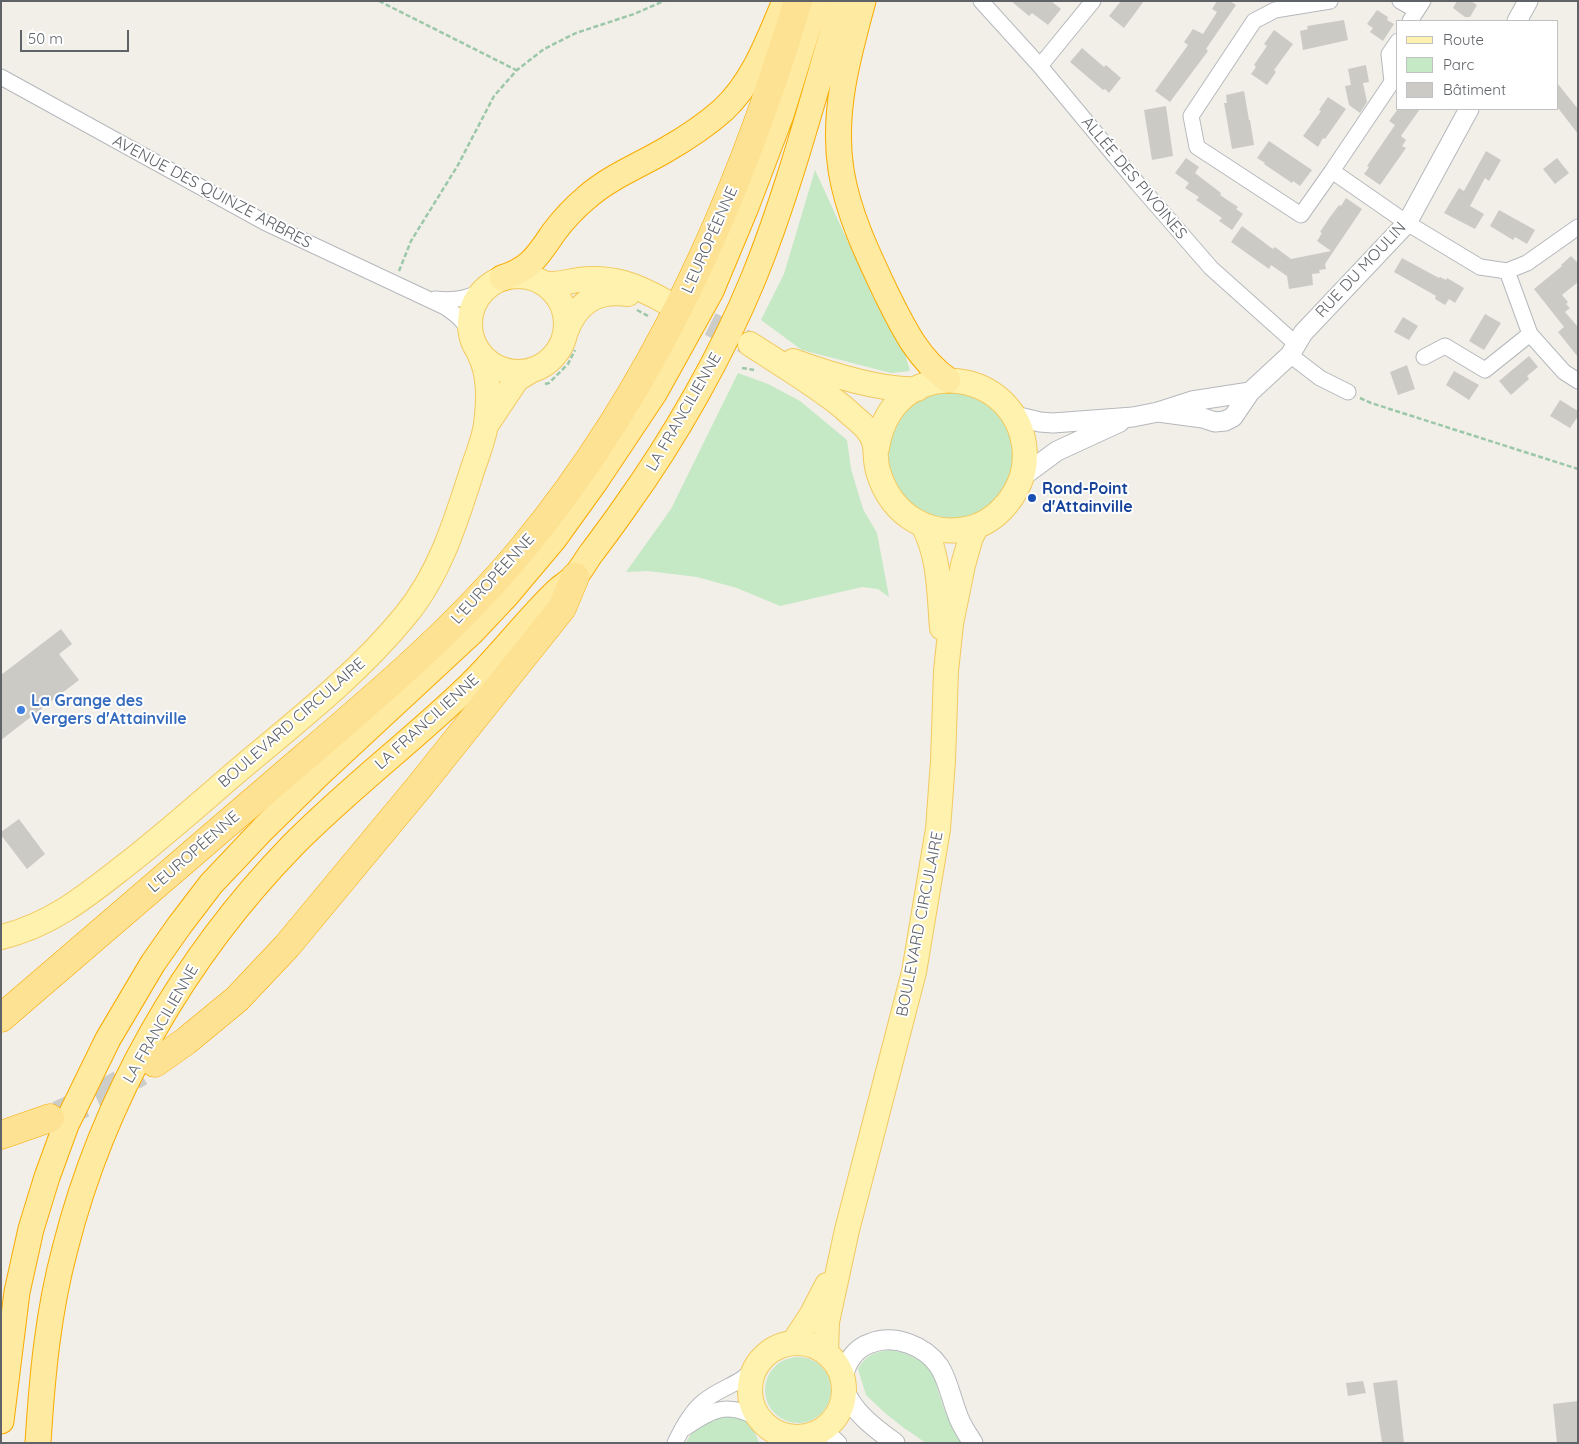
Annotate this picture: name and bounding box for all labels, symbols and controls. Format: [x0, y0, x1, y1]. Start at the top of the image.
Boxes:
scale bar [22, 20, 131, 52]
legend [1396, 20, 1559, 110]
text: 50 m [28, 29, 63, 48]
text: Route [1443, 30, 1484, 49]
text: Parc [1443, 55, 1474, 74]
text: Bâtiment [1443, 80, 1506, 99]
street label: ALLÉE DES PIVOINES [1077, 113, 1191, 243]
street label: AVENUE DES QUINZE ARBRES [109, 131, 315, 253]
street label: L'EUROPÉENNE [678, 184, 742, 296]
street label: RUE DU MOULIN [1312, 218, 1410, 322]
street label: LA FRANCILIENNE [642, 349, 726, 475]
place label: Rond-Point d'Attainville [1042, 479, 1133, 517]
marker: Rond-Point d'Attainville [1026, 492, 1038, 504]
street label: L'EUROPÉENNE [447, 530, 539, 628]
street label: BOULEVARD CIRCULAIRE [215, 654, 369, 792]
street label: LA FRANCILIENNE [371, 670, 483, 774]
place label: La Grange des Vergers d'Attainville [31, 691, 187, 729]
marker: La Grange des Vergers d'Attainville [15, 704, 27, 716]
street label: L'EUROPÉENNE [144, 807, 244, 897]
street label: BOULEVARD CIRCULAIRE [893, 830, 947, 1018]
street label: LA FRANCILIENNE [119, 961, 203, 1087]

